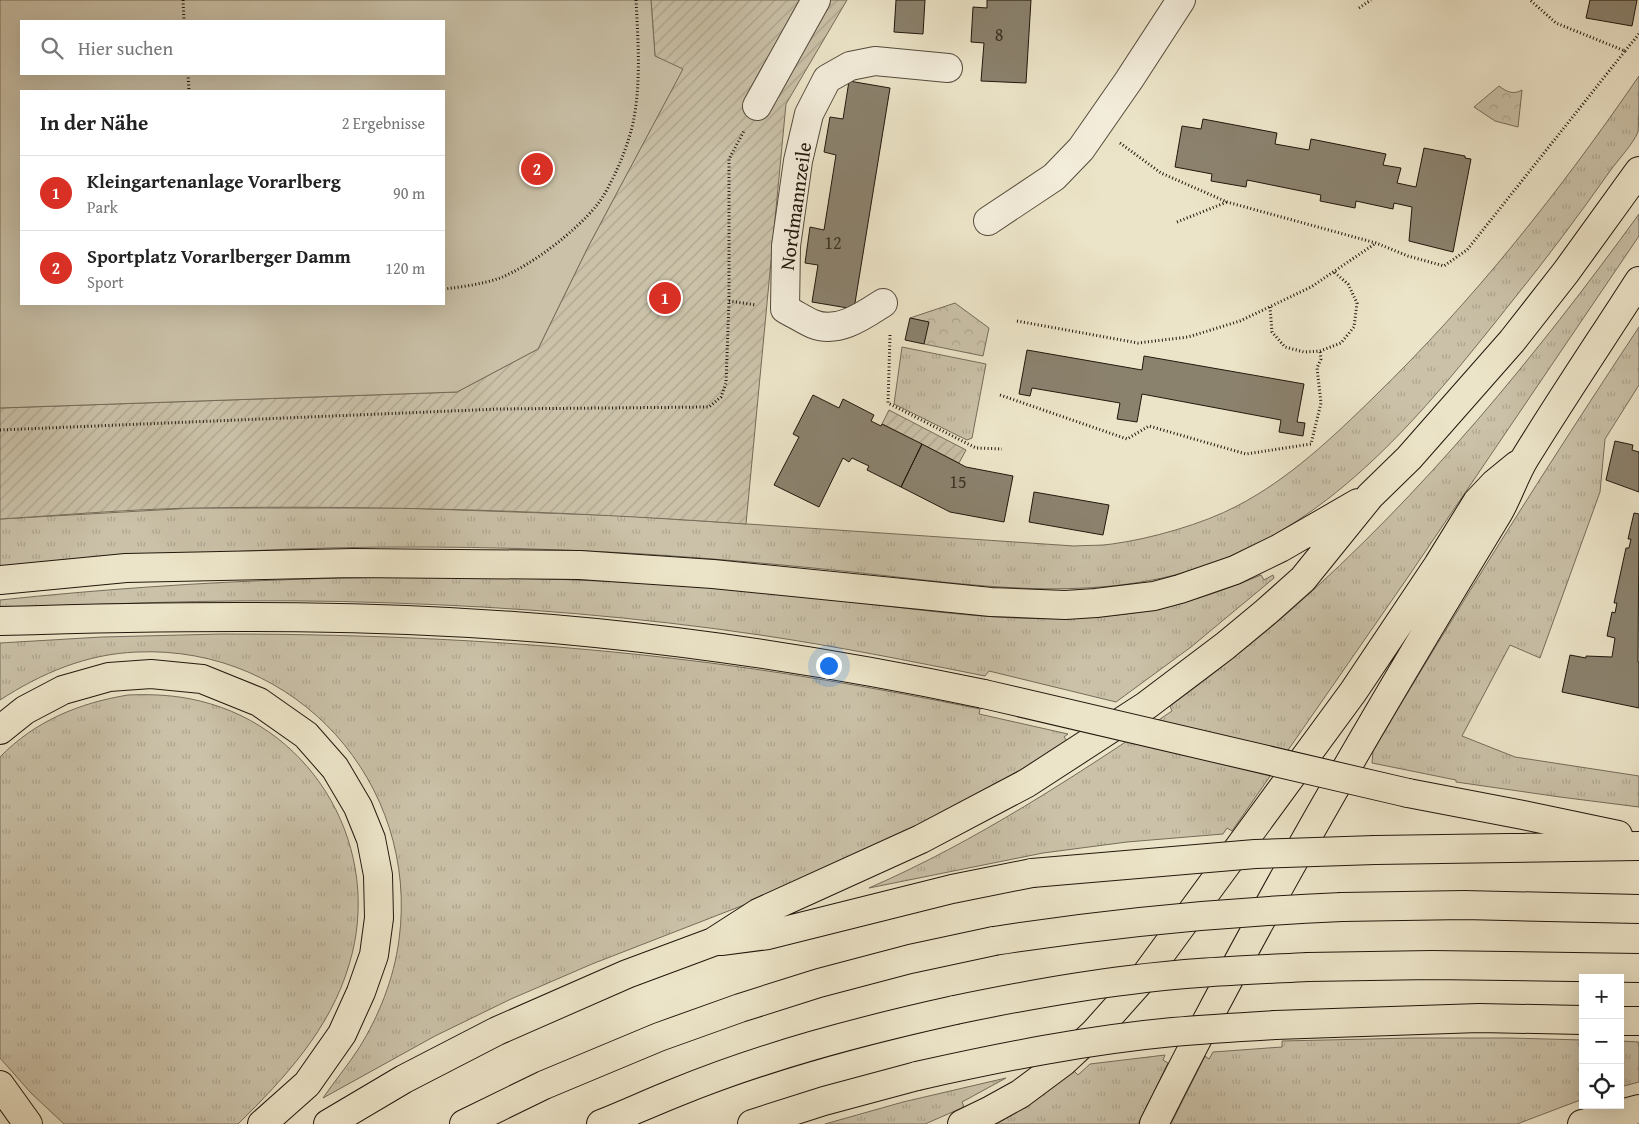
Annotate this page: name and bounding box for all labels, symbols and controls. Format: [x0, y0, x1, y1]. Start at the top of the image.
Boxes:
search box [20, 20, 445, 75]
house number: 8 [995, 21, 1003, 48]
icon: search [38, 34, 66, 62]
text: Hier suchen [78, 34, 173, 62]
text: In der Nähe [40, 107, 148, 138]
text: 2 Ergebnisse [342, 111, 425, 135]
street label: Nordmannzeile [772, 140, 818, 272]
pin: 2 [521, 150, 553, 188]
text: Kleingartenanlage Vorarlberg [87, 167, 341, 195]
text: 1 [52, 181, 60, 205]
text: 90 m [393, 181, 425, 205]
text: Park [87, 195, 118, 219]
house number: 12 [824, 229, 842, 256]
text: Sportplatz Vorarlberger Damm [87, 242, 351, 270]
text: 2 [52, 256, 60, 280]
text: 120 m [385, 256, 425, 280]
text: Sport [87, 270, 124, 294]
pin: 1 [649, 279, 681, 317]
house number: 15 [949, 468, 967, 495]
your location [816, 653, 842, 679]
map controls [1579, 974, 1624, 1109]
button: + [1579, 974, 1624, 1019]
button: − [1579, 1019, 1624, 1064]
button: locate [1579, 1064, 1624, 1109]

